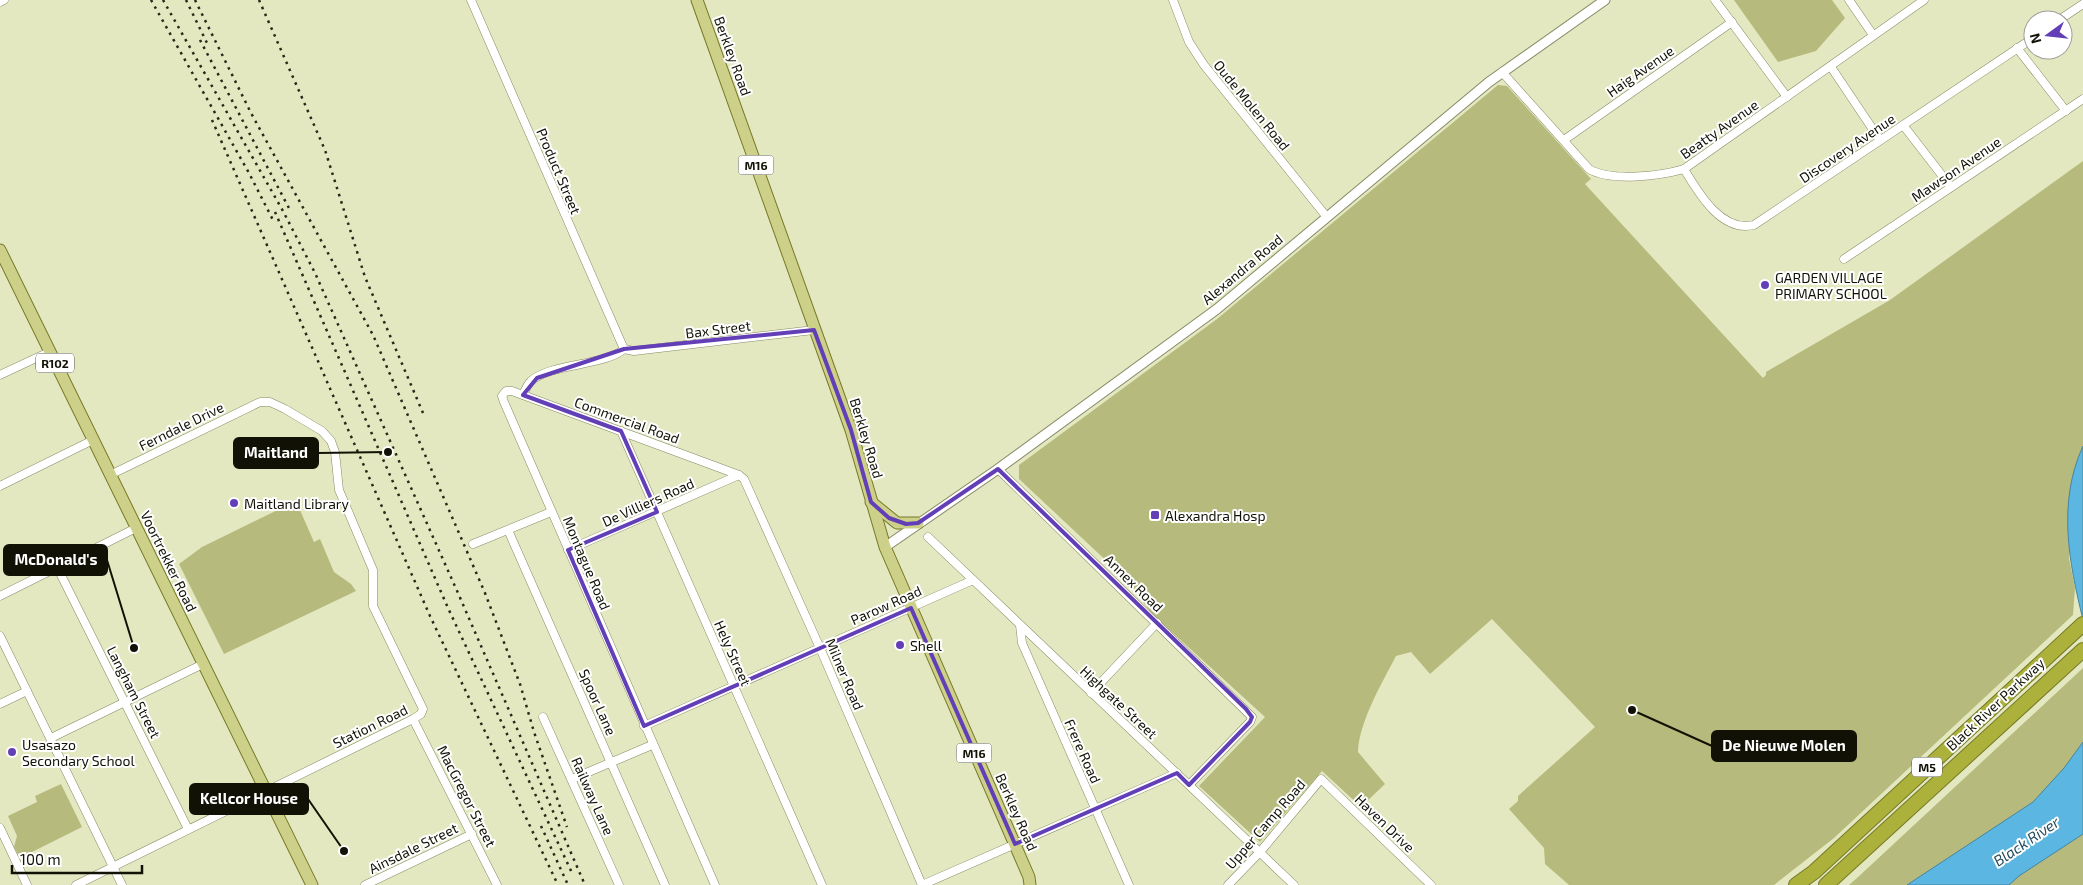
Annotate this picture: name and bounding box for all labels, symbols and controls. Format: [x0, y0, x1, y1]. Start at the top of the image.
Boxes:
north arrow [2023, 10, 2073, 60]
street label: Berkley Road [711, 14, 755, 98]
text: N [2025, 31, 2044, 46]
street label: Haig Avenue [1603, 42, 1677, 100]
street label: Oude Molen Road [1210, 56, 1294, 154]
street label: Beatty Avenue [1677, 96, 1761, 162]
street label: Discovery Avenue [1796, 110, 1898, 186]
street label: Product Street [533, 125, 585, 217]
street label: Mawson Avenue [1908, 133, 2004, 205]
road number: M16 [738, 156, 774, 174]
street label: Alexandra Road [1198, 230, 1286, 308]
place label: GARDEN VILLAGE PRIMARY SCHOOL [1775, 269, 1887, 302]
marker: GARDEN VILLAGE PRIMARY SCHOOL [1759, 279, 1771, 291]
street label: Bax Street [684, 317, 752, 341]
road number: R102 [36, 353, 74, 372]
street label: Commercial Road [572, 393, 682, 447]
street label: Berkley Road [847, 396, 887, 480]
street label: Ferndale Drive [136, 398, 226, 454]
callout: Maitland [234, 438, 318, 468]
text: Maitland [244, 443, 308, 461]
street label: De Villiers Road [599, 474, 697, 530]
place label: Maitland Library [244, 495, 349, 512]
marker: Maitland Library [228, 497, 240, 509]
place label: Alexandra Hosp [1165, 507, 1266, 524]
street label: Voortrekker Road [137, 508, 201, 614]
marker: Alexandra Hosp [1149, 509, 1161, 521]
street label: Montague Road [560, 514, 614, 612]
callout: McDonald's [4, 545, 107, 575]
text: McDonald's [14, 550, 98, 568]
street label: Annex Road [1101, 551, 1167, 615]
street label: Parow Road [848, 582, 924, 628]
street label: Hely Street [711, 618, 755, 688]
street label: Milner Road [822, 636, 868, 712]
place label: Shell [910, 637, 943, 654]
marker: Shell [894, 639, 906, 651]
street label: Langham Street [104, 643, 164, 741]
street label: Black River Parkway [1942, 654, 2048, 754]
street label: Highgate Street [1077, 662, 1161, 742]
street label: Spoor Lane [576, 666, 620, 738]
street label: Station Road [330, 701, 410, 751]
street label: Frere Road [1061, 716, 1105, 786]
callout: De Nieuwe Molen [1712, 731, 1856, 761]
place label: Usasazo Secondary School [22, 736, 135, 769]
text: De Nieuwe Molen [1722, 736, 1846, 754]
street label: MacGregor Street [434, 742, 500, 850]
road number: M16 [956, 744, 992, 762]
marker: Usasazo Secondary School [6, 746, 18, 758]
street label: Railway Lane [568, 754, 618, 838]
road number: M5 [1912, 758, 1942, 776]
street label: Berkley Road [992, 771, 1042, 853]
street label: Upper Camp Road [1222, 776, 1308, 872]
callout: Kellcor House [190, 784, 308, 814]
text: Kellcor House [200, 789, 298, 807]
street label: Haven Drive [1352, 790, 1418, 856]
water label: Black River [1990, 812, 2063, 870]
street label: Ainsdale Street [366, 819, 460, 877]
scale bar [12, 842, 142, 874]
text: 100 m [20, 850, 61, 868]

